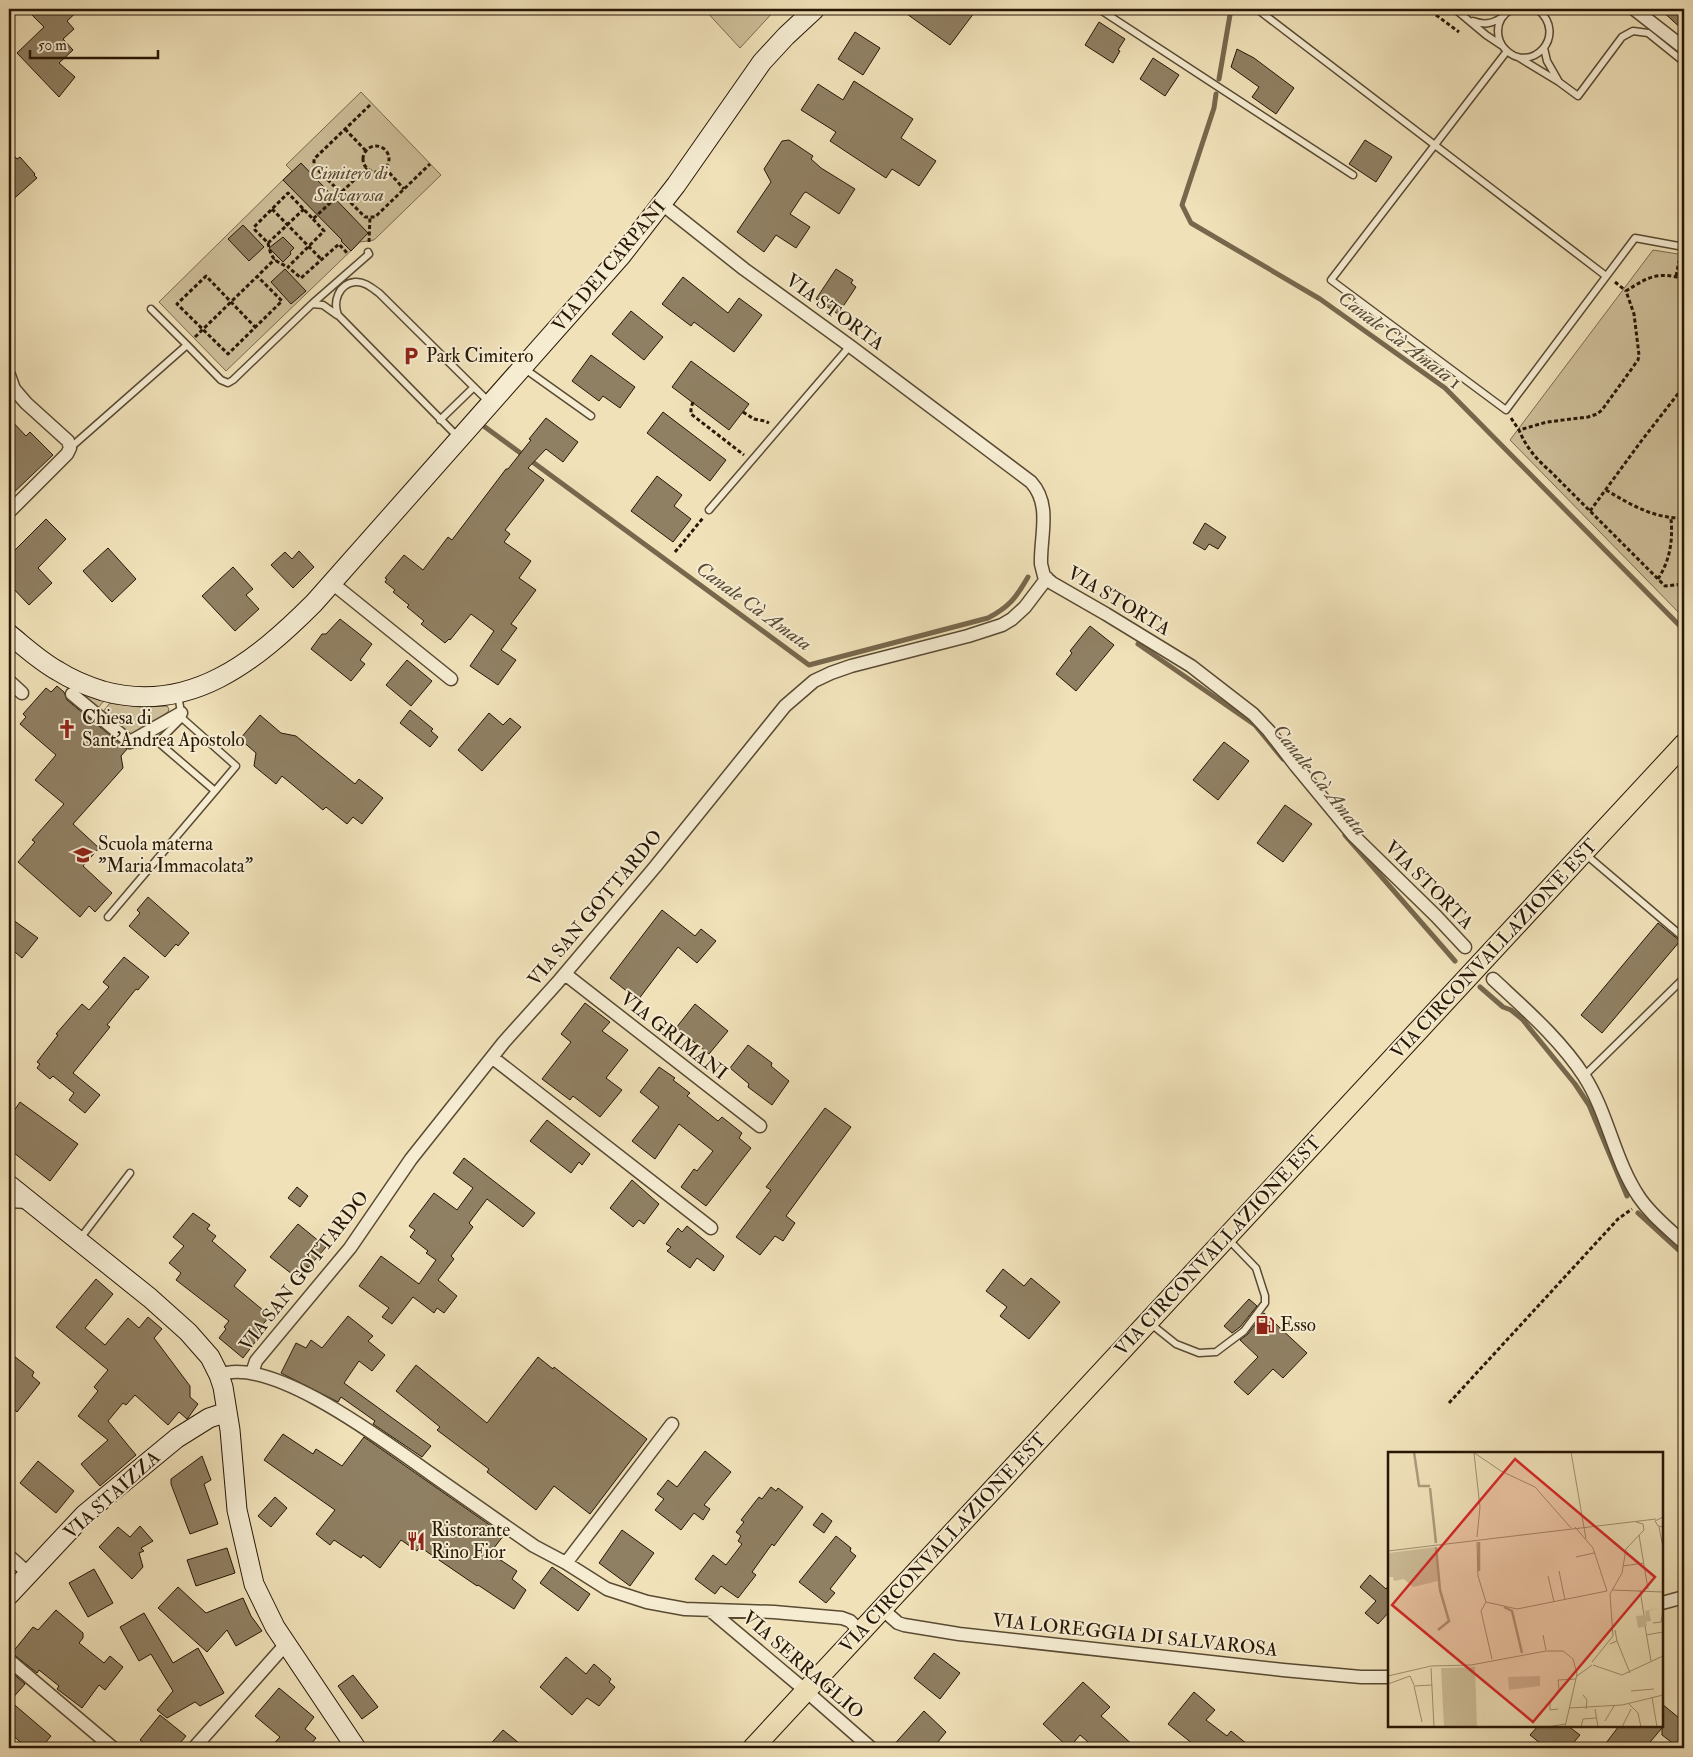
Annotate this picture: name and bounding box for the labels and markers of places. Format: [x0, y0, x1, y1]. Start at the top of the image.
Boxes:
place label: Park Cimitero [426, 344, 533, 368]
parking icon: Park Cimitero [400, 345, 422, 367]
place label: Chiesa di Sant'Andrea Apostolo [82, 706, 245, 753]
church icon: Chiesa di Sant'Andrea Apostolo [56, 718, 78, 740]
place label: Scuola materna "Maria Immacolata" [98, 832, 253, 878]
school or university icon: Scuola materna "Maria Immacolata" [72, 844, 94, 866]
place label: Esso [1280, 1313, 1316, 1337]
fuel station icon: Esso [1254, 1314, 1276, 1336]
place label: Ristorante Rino Fior [431, 1518, 510, 1564]
restaurant icon: Ristorante Rino Fior [405, 1530, 427, 1552]

